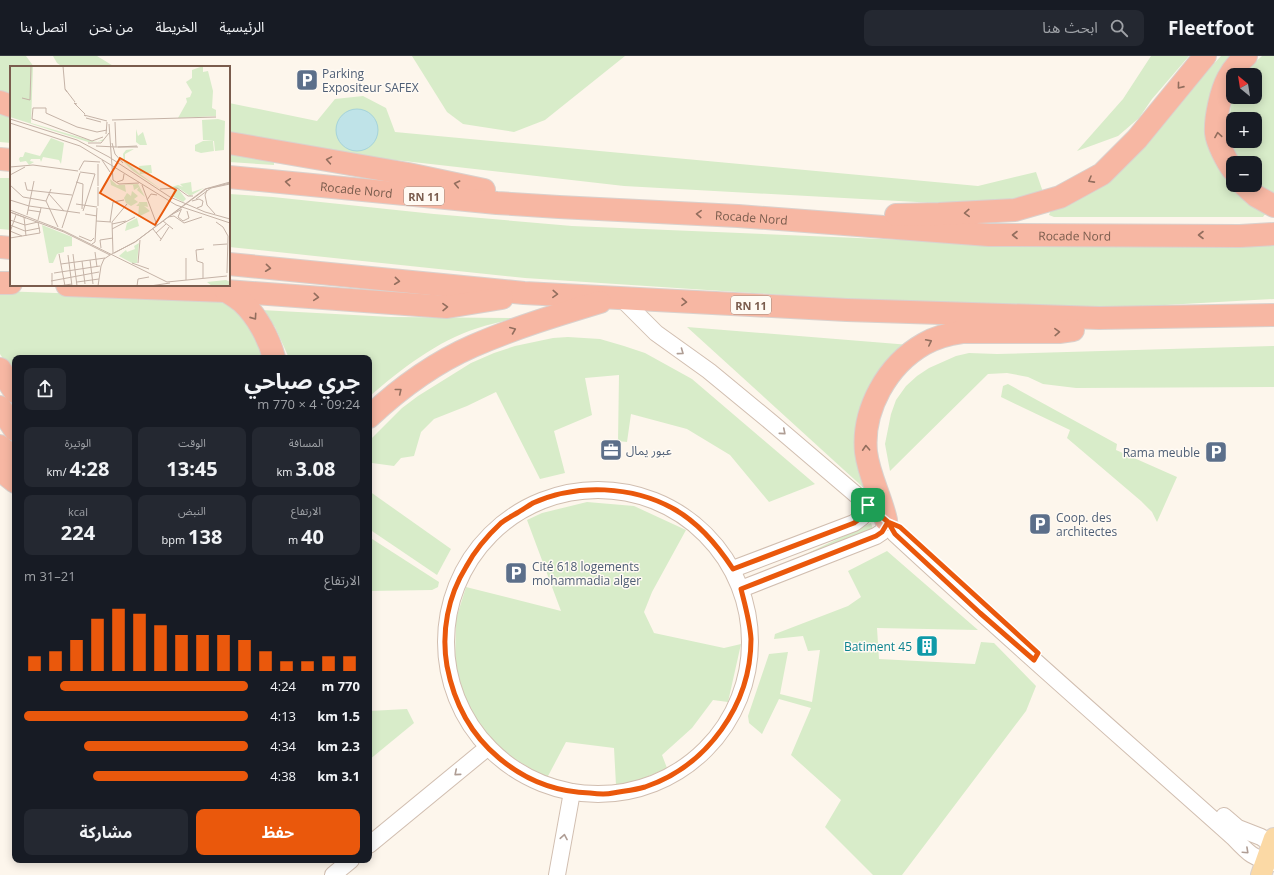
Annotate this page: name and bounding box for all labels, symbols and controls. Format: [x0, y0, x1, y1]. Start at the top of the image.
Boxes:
search box [864, 10, 1144, 46]
text: Fleetfoot [1168, 15, 1254, 41]
text: اتصل بنا [20, 17, 67, 36]
text: من نحن [89, 17, 133, 36]
text: الخريطة [155, 17, 197, 36]
text: الرئيسية [219, 17, 264, 36]
text: ابحث هنا [1042, 17, 1098, 37]
icon: search [1108, 17, 1130, 39]
place label: Parking Expositeur SAFEX [322, 65, 419, 96]
inset map [10, 66, 230, 286]
parking icon: Parking Expositeur SAFEX [294, 67, 320, 93]
north arrow [1226, 68, 1262, 104]
map controls [1226, 68, 1262, 192]
one-way arrow [1177, 81, 1184, 88]
button: + [1226, 112, 1262, 148]
one-way arrow [1214, 131, 1223, 138]
one-way arrow [326, 156, 332, 164]
button: − [1226, 156, 1262, 192]
one-way arrow [1088, 175, 1095, 182]
street label: Rocade Nord [319, 177, 393, 201]
one-way arrow [285, 178, 291, 187]
one-way arrow [453, 180, 460, 189]
road number: RN 11 [404, 187, 444, 205]
street label: Rocade Nord [715, 206, 788, 228]
one-way arrow [964, 208, 970, 217]
one-way arrow [696, 210, 702, 218]
street label: Rocade Nord [1038, 227, 1111, 244]
one-way arrow [1012, 231, 1018, 239]
one-way arrow [1198, 231, 1204, 239]
one-way arrow [265, 264, 271, 273]
one-way arrow [394, 276, 400, 285]
one-way arrow [552, 290, 558, 299]
one-way arrow [313, 293, 319, 302]
road number: RN 11 [731, 296, 771, 314]
one-way arrow [681, 297, 687, 306]
one-way arrow [442, 302, 448, 311]
one-way arrow [249, 313, 256, 320]
one-way arrow [508, 327, 516, 335]
one-way arrow [1054, 327, 1060, 336]
one-way arrow [925, 339, 932, 347]
one-way arrow [677, 347, 684, 354]
text: جري صباحي [244, 365, 360, 395]
button: share [24, 368, 66, 410]
one-way arrow [394, 389, 401, 396]
text: 09:24 · 4 × 770 m [257, 395, 360, 413]
one-way arrow [778, 428, 786, 435]
text: الوتيرة [65, 435, 91, 450]
text: الوقت [178, 435, 206, 450]
text: المسافة [289, 435, 323, 450]
office icon: عبور يمال [598, 437, 624, 463]
parking icon: Rama meuble [1203, 439, 1229, 465]
place label: عبور يمال [626, 442, 672, 459]
place label: Rama meuble [1123, 444, 1200, 461]
one-way arrow [862, 445, 871, 451]
text: 4:28 [69, 455, 109, 482]
text: 13:45 [166, 455, 218, 482]
text: 3.08 [295, 455, 335, 482]
text: /km [47, 464, 69, 479]
text: km [277, 464, 295, 479]
pin [851, 488, 885, 522]
icon: arrive [857, 494, 879, 516]
text: النبض [178, 503, 206, 518]
text: الارتفاع [291, 503, 321, 518]
text: kcal [68, 504, 88, 519]
place label: Coop. des architectes [1056, 509, 1117, 540]
parking icon: Coop. des architectes [1027, 511, 1053, 537]
text: 224 [61, 519, 95, 546]
text: 138 [188, 523, 222, 550]
text: 40 [301, 523, 324, 550]
text: bpm [162, 532, 188, 547]
text: m [288, 532, 301, 547]
place label: Cité 618 logements mohammadia alger [532, 558, 641, 589]
parking icon: Cité 618 logements mohammadia alger [503, 560, 529, 586]
text: 21–31 m [24, 567, 76, 585]
text: الارتفاع [324, 571, 360, 589]
building icon: Batiment 45 [914, 633, 940, 659]
place label: Batiment 45 [844, 638, 912, 655]
text: 4:24 [270, 677, 296, 695]
text: 770 m [322, 677, 360, 695]
text: 4:13 [270, 707, 296, 725]
text: 1.5 km [317, 707, 360, 725]
text: 4:34 [270, 737, 296, 755]
text: 2.3 km [317, 737, 360, 755]
text: 4:38 [270, 767, 296, 785]
text: 3.1 km [317, 767, 360, 785]
one-way arrow [454, 768, 461, 775]
button: مشاركة [24, 809, 188, 855]
button: حفظ [196, 809, 360, 855]
one-way arrow [559, 833, 568, 840]
one-way arrow [1242, 846, 1249, 853]

